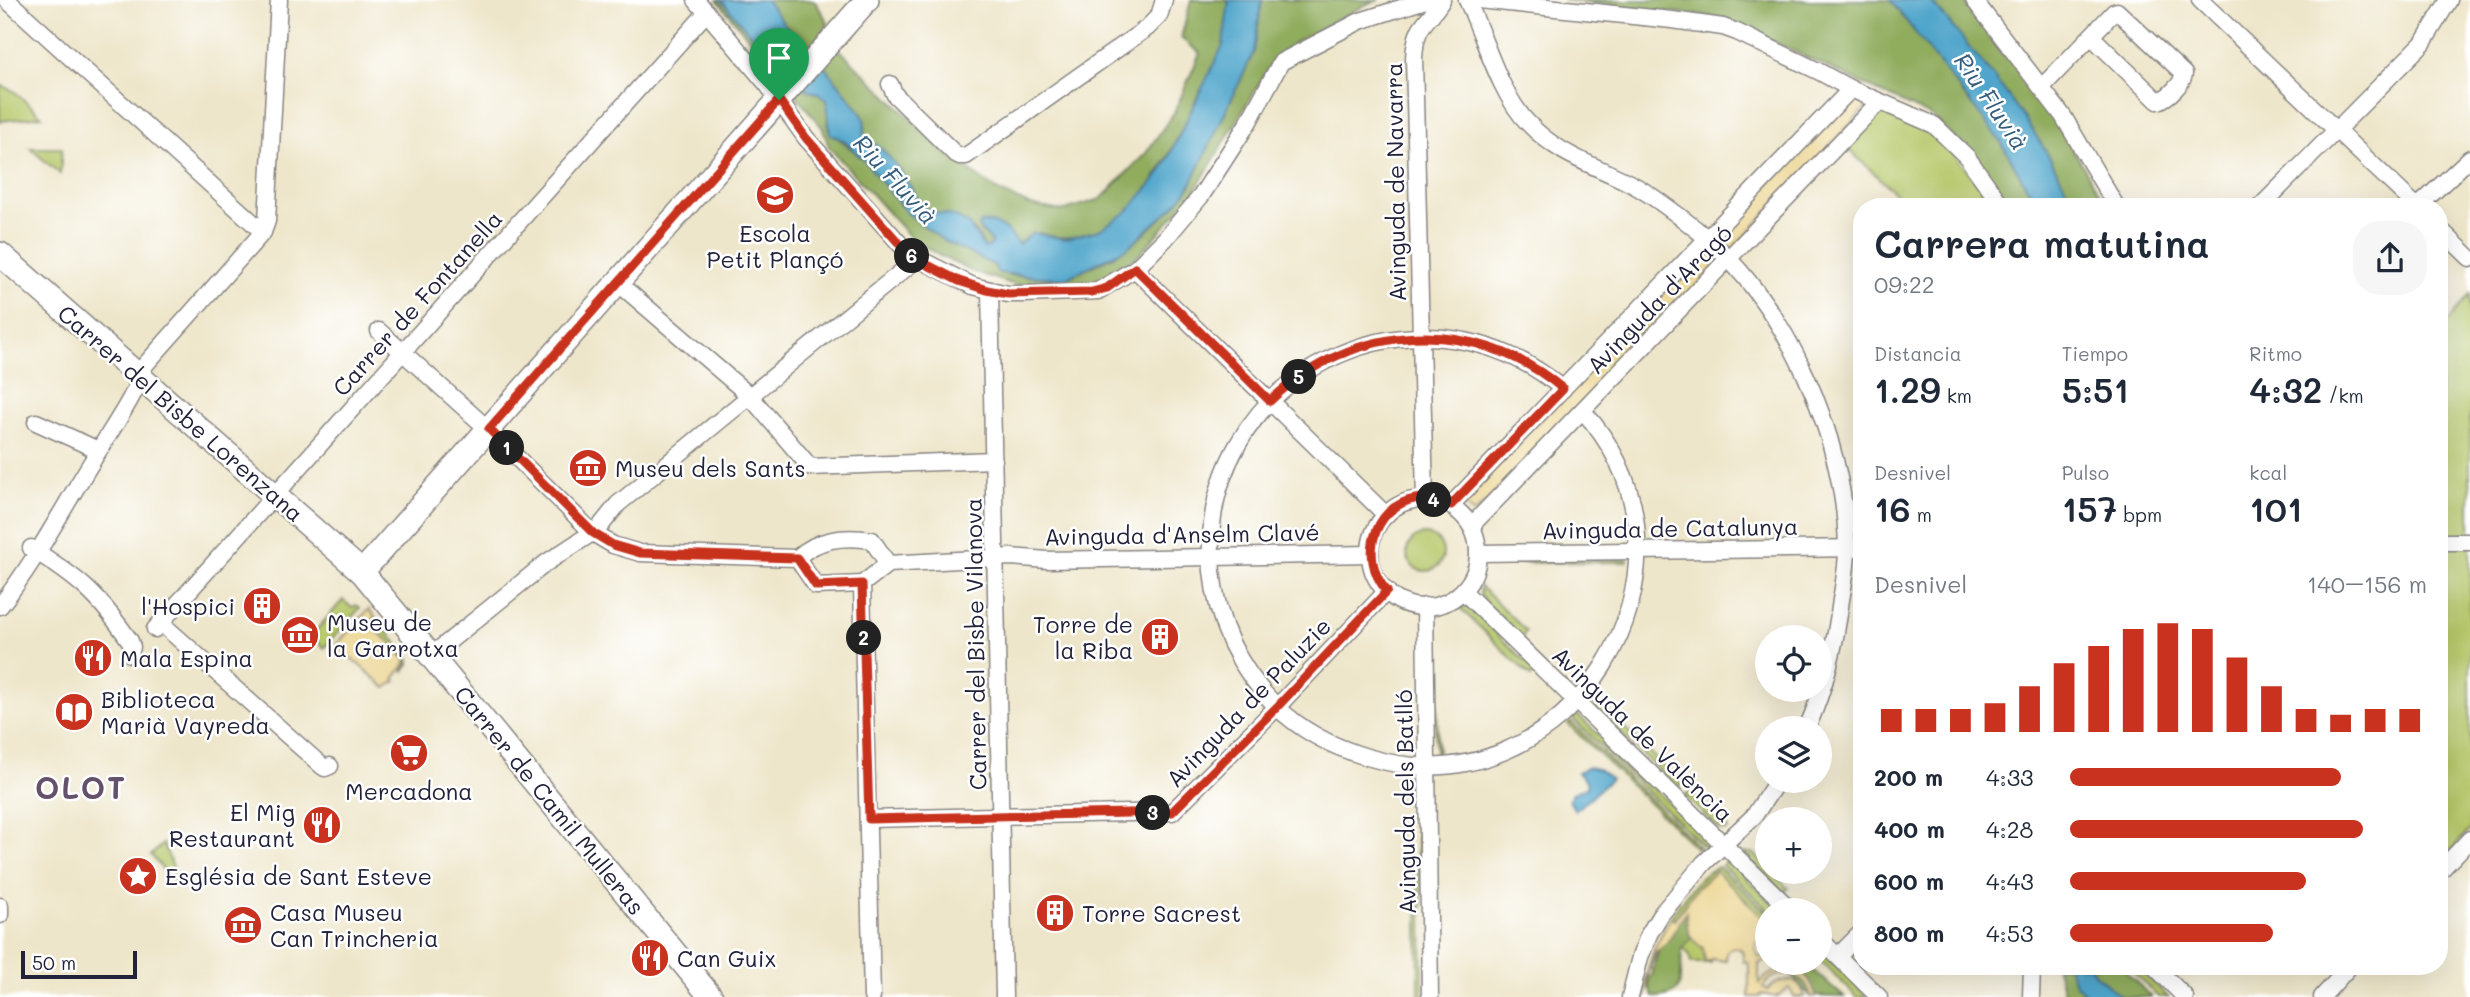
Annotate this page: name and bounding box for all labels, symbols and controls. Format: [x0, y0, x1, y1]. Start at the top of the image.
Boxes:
pin [749, 28, 809, 100]
icon: arrive [760, 39, 798, 77]
water label: Riu Fluvià [1948, 46, 2036, 156]
street label: Avinguda de Navarra [1378, 62, 1412, 302]
water label: Riu Fluvià [847, 127, 945, 231]
school or university icon: Escola Petit Plançó [754, 174, 796, 216]
street label: Carrer de Fontanella [326, 204, 508, 402]
place label: Escola Petit Plançó [707, 218, 844, 274]
street label: Avinguda d'Aragó [1580, 218, 1738, 380]
text: Carrera matutina [1874, 218, 2210, 268]
button: share [2353, 221, 2427, 295]
pin: 6 [894, 238, 930, 274]
text: 6 [906, 243, 917, 268]
text: 09:22 [1874, 269, 1935, 299]
street label: Carrer del Bisbe Lorenzana [52, 298, 310, 528]
text: Distancia [1874, 341, 1962, 366]
text: Tiempo [2062, 341, 2128, 366]
text: Ritmo [2249, 341, 2302, 366]
pin: 5 [1282, 360, 1316, 394]
text: 5 [1293, 364, 1304, 389]
text: 1.29 [1874, 366, 1941, 412]
text: 5:51 [2062, 366, 2129, 412]
text: 4:32 [2249, 366, 2322, 412]
text: km [1941, 383, 1972, 408]
text: /km [2322, 383, 2364, 408]
pin: 1 [490, 430, 524, 466]
text: 1 [502, 435, 511, 460]
museum icon: Museu dels Sants [567, 447, 609, 489]
place label: Museu dels Sants [615, 453, 806, 483]
text: Desnivel [1874, 460, 1951, 485]
text: Pulso [2062, 460, 2109, 485]
text: kcal [2249, 460, 2287, 485]
pin: 4 [1416, 482, 1452, 518]
text: 16 [1874, 485, 1911, 531]
text: 157 [2062, 485, 2117, 531]
text: 101 [2249, 485, 2303, 531]
text: 4 [1427, 487, 1440, 512]
street label: Carrer del Bisbe Vilanova [957, 498, 993, 790]
text: m [1911, 502, 1932, 527]
text: bpm [2117, 502, 2162, 527]
street label: Avinguda de Catalunya [1541, 511, 1799, 545]
street label: Avinguda d'Anselm Clavé [1044, 517, 1320, 551]
text: Desnivel [1874, 569, 1967, 599]
text: 140–156 m [2307, 569, 2427, 599]
building icon: l'Hospici [241, 585, 283, 627]
place label: l'Hospici [141, 591, 235, 621]
place label: Museu de la Garrotxa [327, 607, 459, 663]
place label: Torre de la Riba [1033, 609, 1133, 665]
street label: Avinguda de Paluzie [1159, 611, 1337, 793]
museum icon: Museu de la Garrotxa [279, 614, 321, 656]
building icon: Torre de la Riba [1139, 616, 1181, 658]
pin: 2 [846, 620, 882, 656]
text: 2 [858, 625, 869, 650]
map controls [1755, 625, 1832, 975]
button: locate [1755, 625, 1832, 702]
restaurant icon: Mala Espina [72, 637, 114, 679]
street label: Avinguda de València [1546, 640, 1740, 828]
place label: Mala Espina [120, 643, 253, 673]
street label: Carrer de Camil Mulleras [448, 679, 652, 921]
place label: Biblioteca Marià Vayreda [101, 684, 270, 740]
street label: Avinguda dels Batlló [1388, 689, 1422, 915]
library icon: Biblioteca Marià Vayreda [53, 691, 95, 733]
button: layers [1755, 716, 1832, 793]
supermarket icon: Mercadona [388, 732, 430, 774]
text: 200 m [1874, 762, 1943, 792]
text: 4:33 [1986, 762, 2034, 792]
district label: OLOT [35, 767, 127, 807]
place label: Mercadona [345, 776, 473, 806]
pin: 3 [1136, 796, 1170, 830]
place label: El Mig Restaurant [169, 797, 295, 853]
text: 3 [1147, 800, 1158, 825]
restaurant icon: El Mig Restaurant [301, 804, 343, 846]
button: + [1755, 807, 1832, 884]
text: 400 m [1874, 814, 1945, 844]
text: 4:28 [1986, 814, 2033, 844]
place icon: Església de Sant Esteve [117, 855, 159, 897]
place label: Església de Sant Esteve [165, 861, 432, 891]
text: 600 m [1874, 866, 1944, 896]
text: 4:43 [1986, 866, 2034, 896]
building icon: Torre Sacrest [1034, 892, 1076, 934]
place label: Casa Museu Can Trincheria [270, 897, 439, 953]
place label: Torre Sacrest [1082, 898, 1241, 928]
button: − [1755, 898, 1832, 975]
museum icon: Casa Museu Can Trincheria [222, 904, 264, 946]
text: 800 m [1874, 918, 1944, 948]
text: 4:53 [1986, 918, 2034, 948]
restaurant icon: Can Guix [629, 937, 671, 979]
place label: Can Guix [677, 943, 776, 973]
scale bar [21, 948, 136, 980]
text: 50 m [32, 950, 76, 975]

